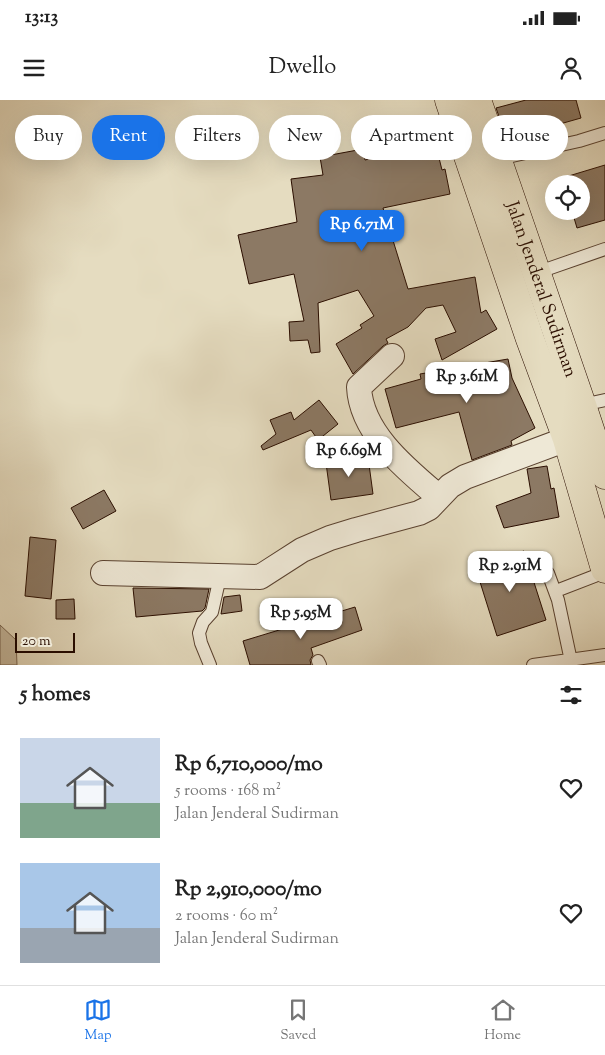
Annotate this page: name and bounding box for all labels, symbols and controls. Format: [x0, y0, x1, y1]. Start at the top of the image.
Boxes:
text: 13:13 [25, 4, 58, 31]
text: Dwello [269, 52, 336, 84]
icon: menu [20, 54, 48, 82]
icon: person [557, 54, 585, 82]
chip: Buy [15, 115, 82, 160]
chip: Rent [92, 115, 165, 160]
chip: Filters [175, 115, 259, 160]
chip: New [269, 115, 341, 160]
chip: Apartment [351, 115, 472, 160]
chip: House [482, 115, 568, 160]
map controls [545, 175, 590, 220]
button: locate [545, 175, 590, 220]
street label: Jalan Jenderal Sudirman [498, 197, 583, 382]
pin: Rp 6.71M [310, 210, 414, 252]
text: Rp 6.71M [330, 214, 394, 237]
pin: Rp 3.61M [415, 362, 519, 404]
text: Rp 3.61M [436, 366, 498, 389]
pin: Rp 6.69M [297, 436, 401, 478]
text: Rp 6.69M [316, 440, 382, 463]
pin: Rp 2.91M [458, 550, 562, 593]
text: Rp 2.91M [479, 555, 541, 578]
pin: Rp 5.95M [249, 598, 353, 640]
text: Rp 5.95M [271, 602, 331, 625]
scale bar [15, 630, 75, 653]
text: 20 m [22, 632, 51, 652]
text: 5 homes [20, 680, 90, 710]
icon: filters [557, 681, 585, 709]
text: Rp 6,710,000/mo [175, 750, 323, 780]
icon: home [60, 758, 120, 818]
icon: heart [557, 774, 585, 802]
text: 5 rooms · 168 m² [175, 780, 281, 803]
text: Jalan Jenderal Sudirman [175, 803, 339, 826]
text: Rp 2,910,000/mo [175, 875, 322, 905]
icon: home [60, 883, 120, 943]
icon: heart [557, 899, 585, 927]
text: 2 rooms · 60 m² [175, 905, 278, 928]
text: Jalan Jenderal Sudirman [175, 928, 339, 951]
tab: Map [84, 996, 112, 1046]
tab: Saved [280, 996, 316, 1046]
tab: Home [484, 996, 521, 1046]

